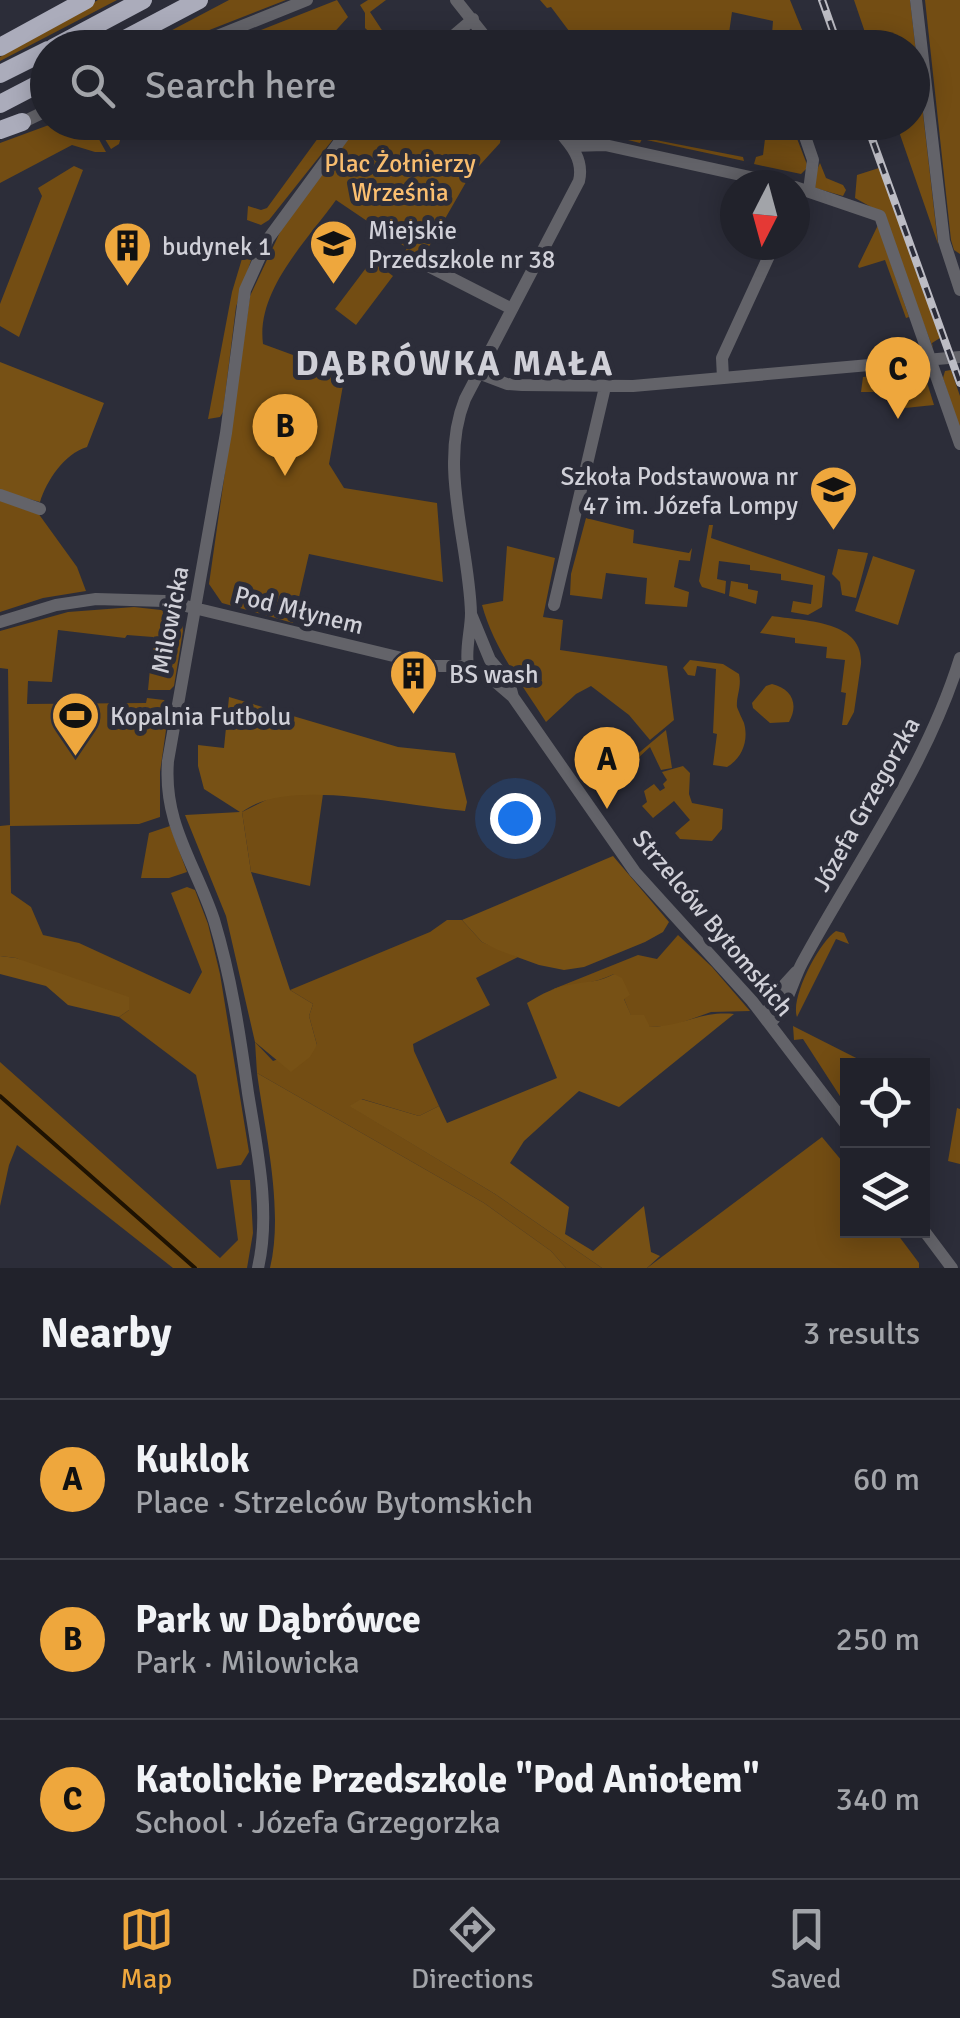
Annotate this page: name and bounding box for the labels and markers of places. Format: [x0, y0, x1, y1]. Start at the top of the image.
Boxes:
place label: Miejskie Przedszkole nr 38 [368, 215, 555, 275]
school or university icon: Miejskie Przedszkole nr 38 [307, 218, 359, 286]
building icon: budynek 1 [101, 220, 153, 288]
place label: budynek 1 [162, 231, 272, 262]
pin: C [866, 336, 930, 419]
pin: B [252, 394, 318, 476]
place label: Szkoła Podstawowa nr 47 im. Józefa Lompy [560, 461, 799, 521]
school or university icon: Szkoła Podstawowa nr 47 im. Józefa Lompy [807, 464, 859, 532]
building icon: BS wash [388, 648, 440, 716]
place label: BS wash [449, 659, 539, 690]
sports icon: Kopalnia Futbolu [49, 690, 101, 758]
place label: Kopalnia Futbolu [110, 701, 291, 732]
pin: A [574, 726, 640, 809]

